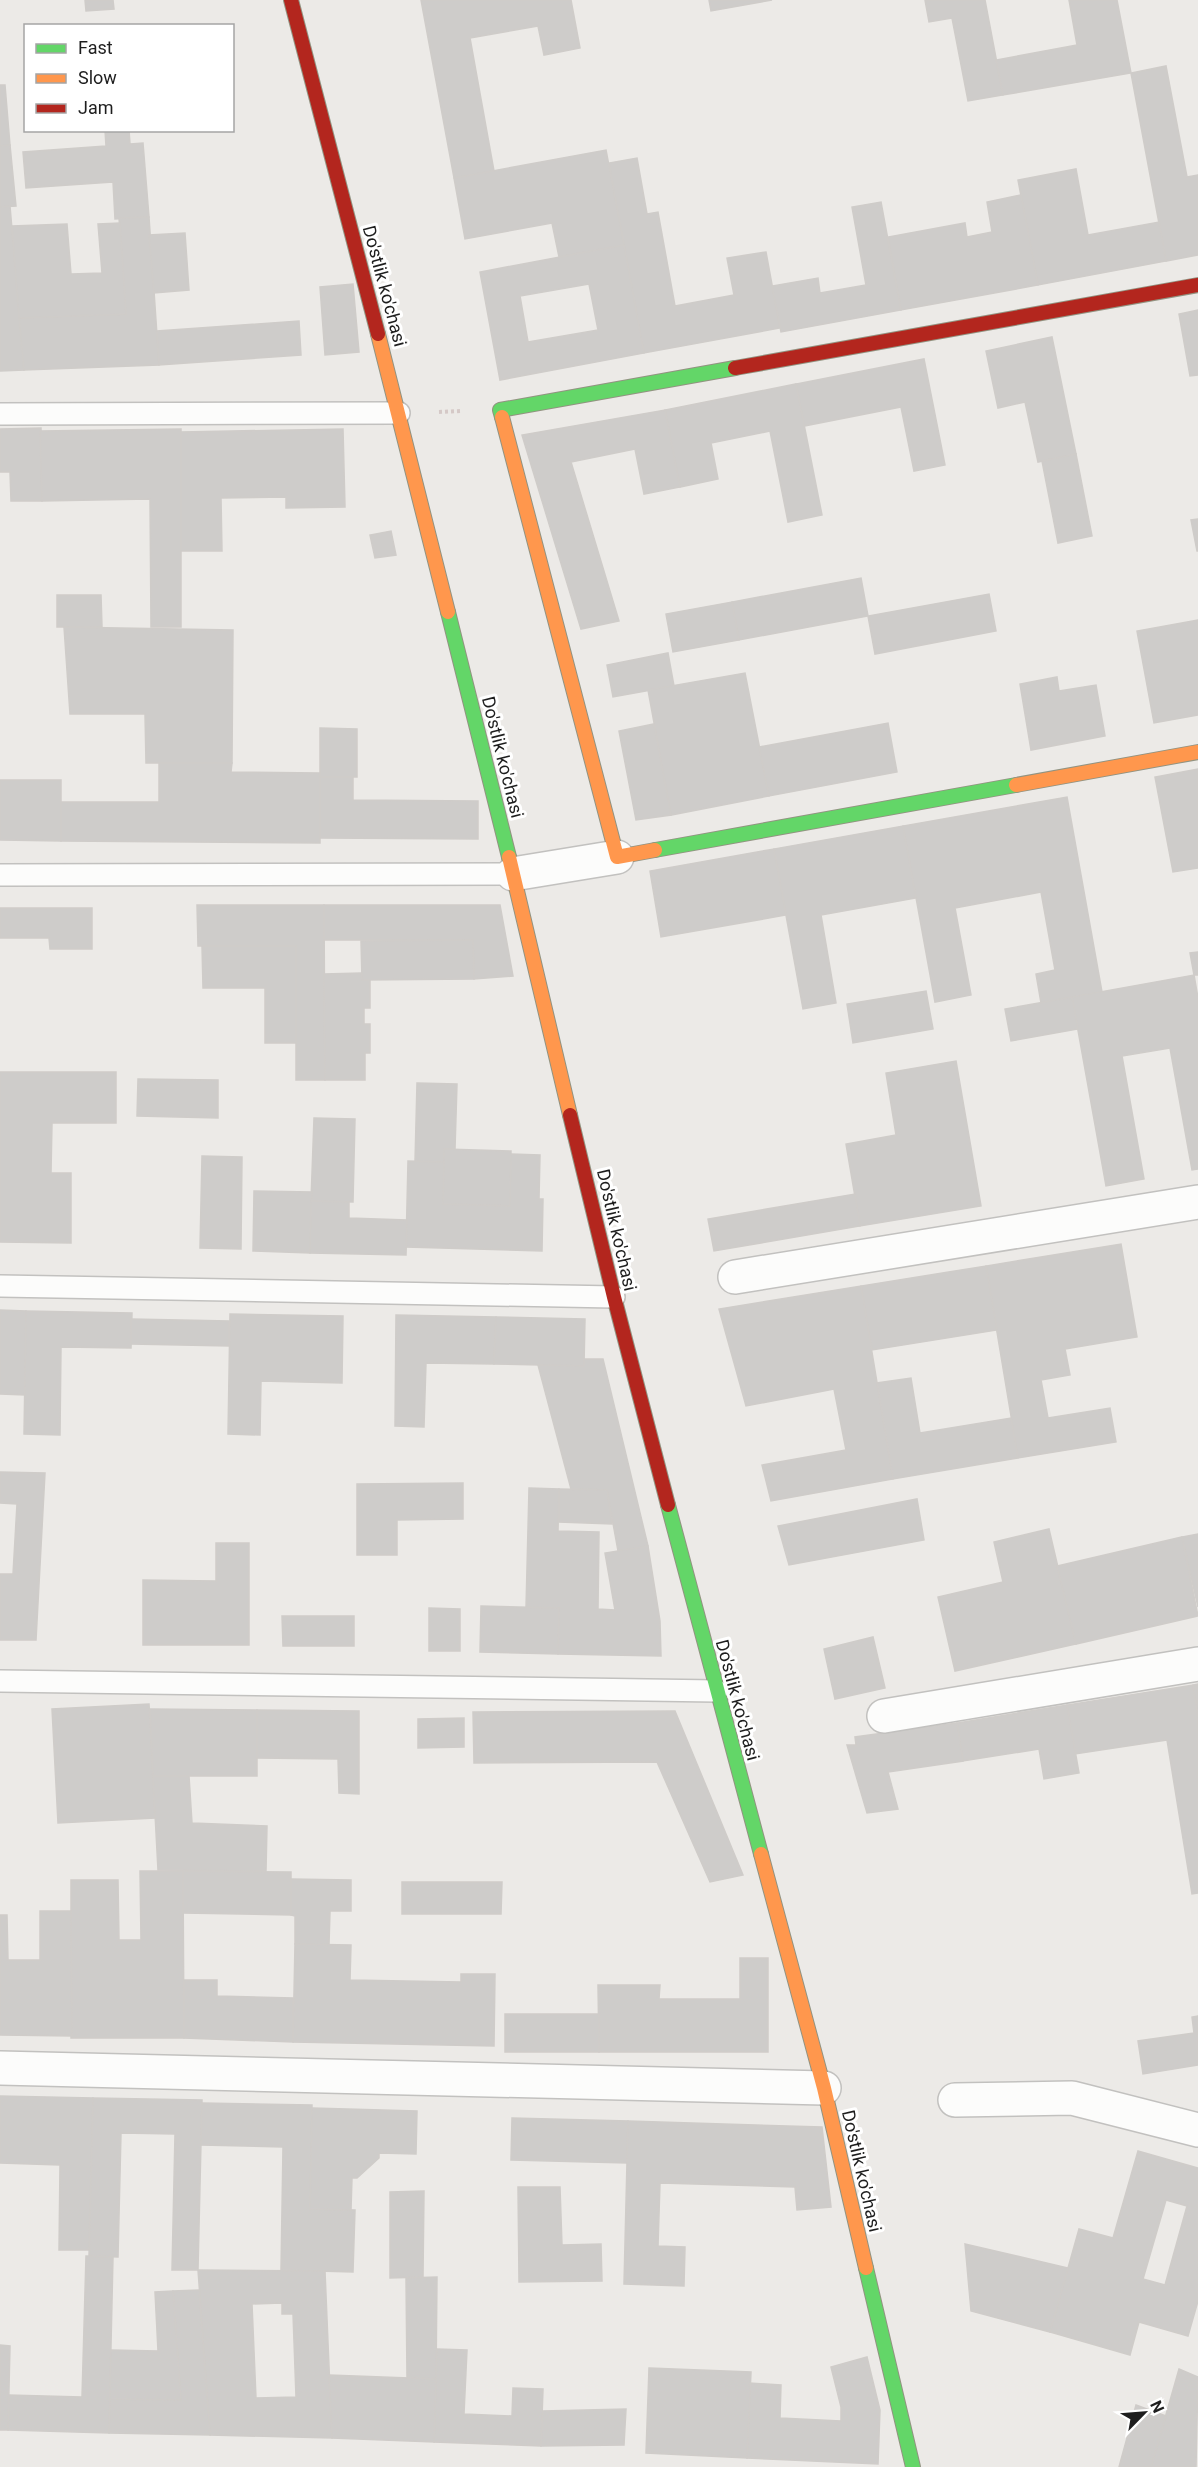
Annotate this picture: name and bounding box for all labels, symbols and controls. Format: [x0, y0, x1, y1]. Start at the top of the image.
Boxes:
legend [24, 24, 234, 132]
text: Fast [78, 37, 113, 58]
text: Slow [78, 67, 117, 88]
text: Jam [78, 97, 114, 118]
street label: Do'stlik ko'chasi [359, 223, 411, 349]
street label: Do'stlik ko'chasi [478, 694, 528, 820]
street label: Do'stlik ko'chasi [593, 1167, 641, 1293]
street label: Do'stlik ko'chasi [712, 1637, 764, 1763]
street label: Do'stlik ko'chasi [838, 2108, 886, 2234]
north arrow [1114, 2383, 1174, 2443]
text: N [1146, 2398, 1168, 2416]

